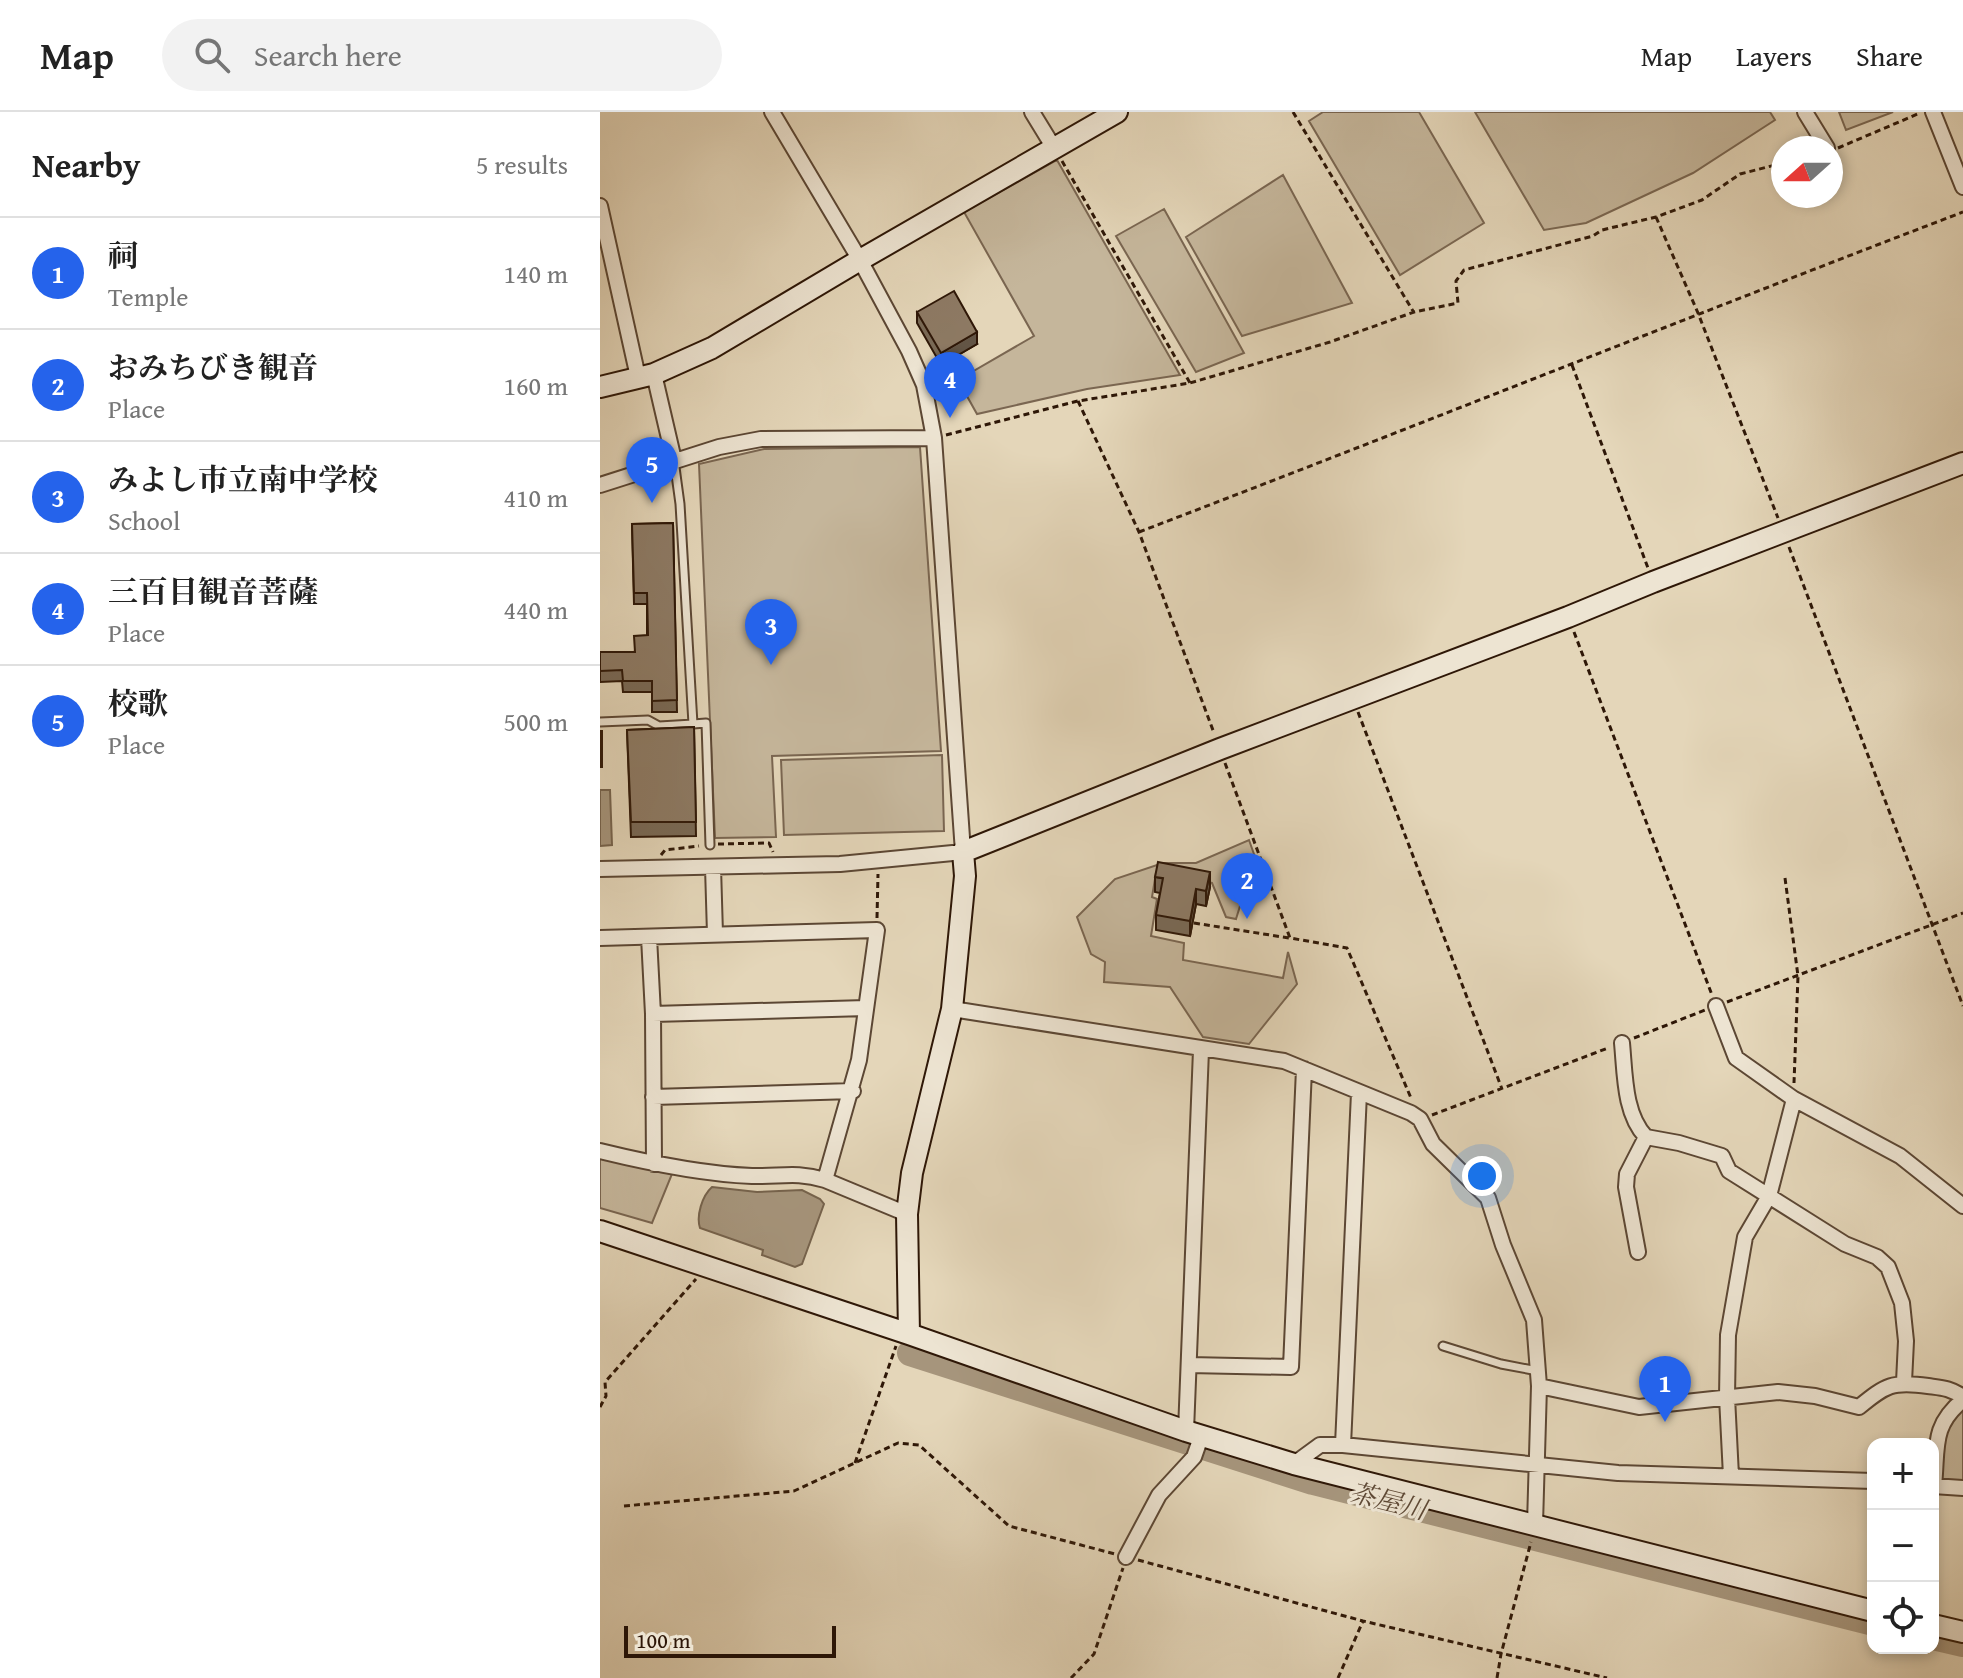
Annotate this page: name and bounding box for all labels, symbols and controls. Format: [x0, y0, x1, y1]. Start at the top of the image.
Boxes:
search box [162, 19, 722, 91]
text: Map [40, 27, 114, 83]
icon: search [190, 33, 234, 77]
text: Search here [254, 33, 402, 77]
text: Map [1641, 35, 1692, 76]
text: Layers [1736, 35, 1812, 76]
text: Share [1856, 35, 1923, 76]
north arrow [1771, 136, 1843, 208]
text: Nearby [32, 140, 141, 189]
text: 5 results [476, 145, 568, 184]
text: 祠 [108, 233, 138, 277]
text: 1 [51, 254, 65, 293]
text: 140 m [503, 254, 568, 293]
text: Temple [108, 277, 189, 316]
text: おみちびき観音 [108, 345, 318, 389]
pin: 4 [924, 352, 976, 418]
text: 2 [51, 366, 65, 405]
text: 160 m [503, 366, 568, 405]
text: Place [108, 389, 165, 428]
pin: 5 [626, 437, 678, 503]
text: みよし市立南中学校 [108, 457, 378, 501]
text: 3 [51, 478, 65, 517]
text: 410 m [503, 478, 568, 517]
text: School [108, 501, 180, 540]
text: 三百目観音菩薩 [108, 569, 318, 613]
text: 4 [51, 590, 65, 629]
text: 440 m [503, 590, 568, 629]
pin: 3 [745, 599, 797, 665]
text: Place [108, 613, 165, 652]
text: 校歌 [108, 681, 168, 725]
text: 5 [51, 702, 65, 741]
text: 500 m [503, 702, 568, 741]
text: Place [108, 725, 165, 764]
pin: 2 [1221, 853, 1273, 919]
your location [1462, 1156, 1502, 1196]
pin: 1 [1639, 1356, 1691, 1422]
map controls [1867, 1438, 1939, 1654]
button: + [1867, 1438, 1939, 1510]
water label: 茶屋川 [1346, 1472, 1434, 1530]
button: − [1867, 1510, 1939, 1582]
button: locate [1867, 1582, 1939, 1654]
scale bar [624, 1622, 836, 1658]
text: 100 m [636, 1624, 691, 1656]

